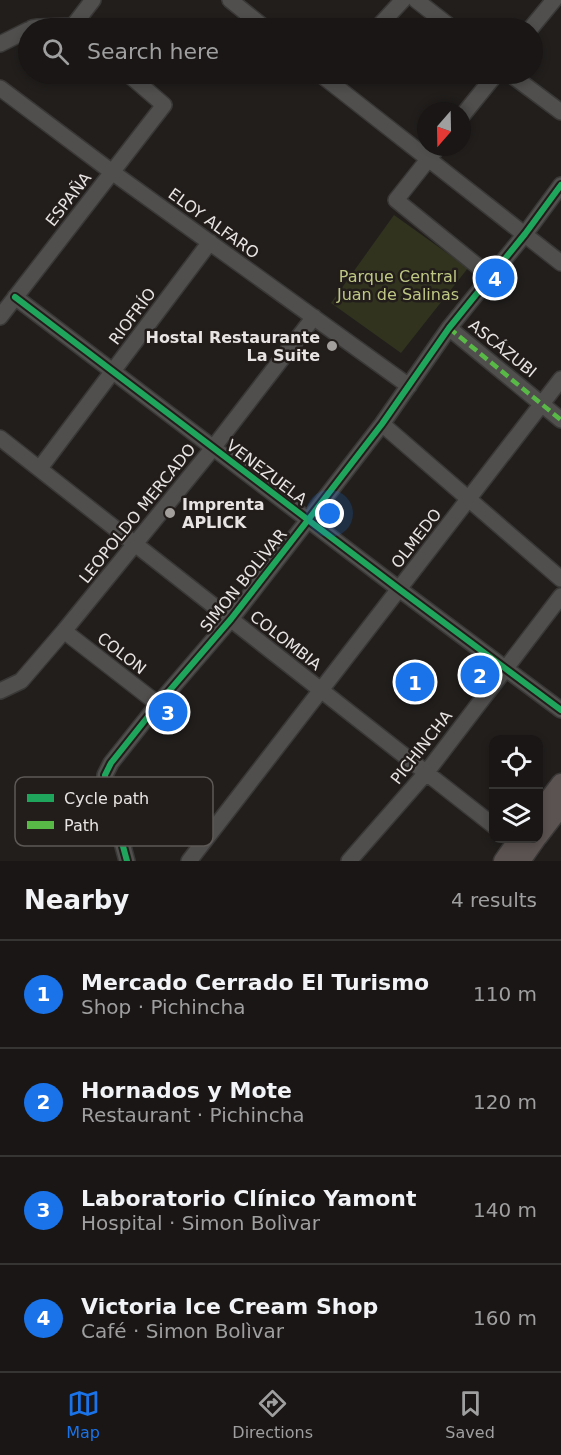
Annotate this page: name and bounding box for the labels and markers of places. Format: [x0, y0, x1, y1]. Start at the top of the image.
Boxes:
pin: 4 [476, 256, 514, 300]
place label: Hostal Restaurante La Suite [145, 328, 320, 365]
marker: Hostal Restaurante La Suite [325, 339, 339, 353]
place label: Imprenta APLICK [182, 495, 265, 532]
marker: Imprenta APLICK [163, 506, 177, 520]
pin: 2 [460, 652, 500, 698]
pin: 1 [396, 660, 434, 704]
pin: 3 [148, 690, 188, 734]

